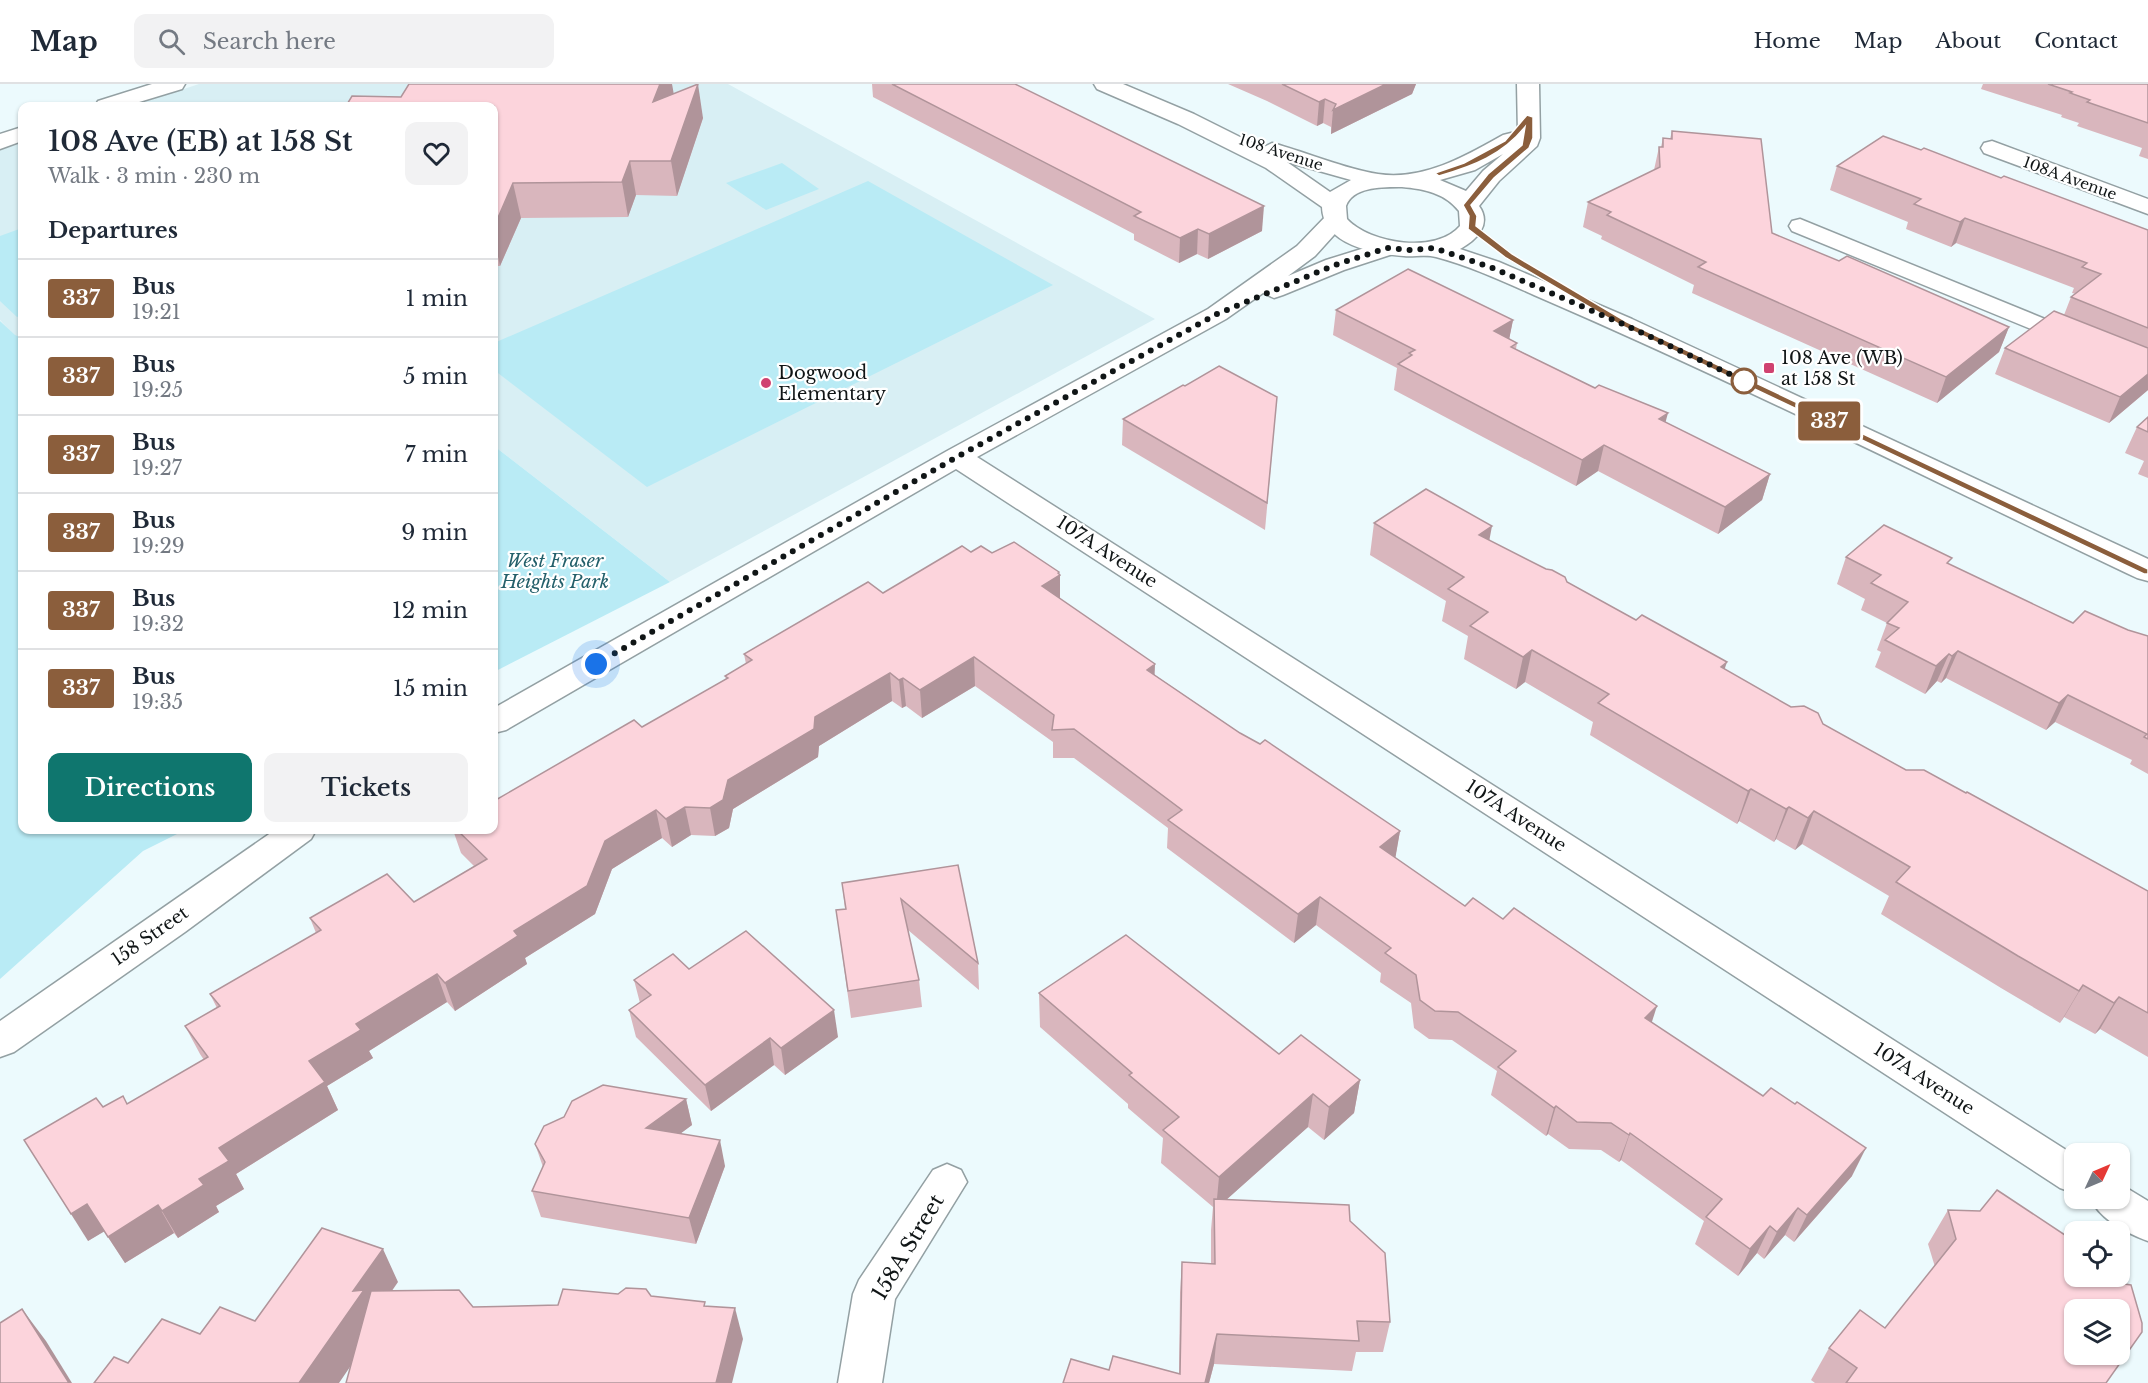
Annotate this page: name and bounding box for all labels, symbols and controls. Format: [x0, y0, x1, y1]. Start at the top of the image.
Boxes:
search box [134, 14, 554, 68]
text: Map [30, 24, 98, 59]
icon: search [155, 25, 188, 58]
text: Search here [203, 28, 336, 55]
text: Home [1754, 28, 1821, 54]
text: Map [1854, 28, 1902, 54]
text: About [1935, 28, 2001, 54]
text: Contact [2034, 28, 2118, 54]
button: heart [405, 122, 468, 185]
text: 108 Ave (EB) at 158 St [48, 124, 353, 159]
street label: 108 Avenue [1237, 129, 1325, 175]
street label: 108A Avenue [2021, 152, 2119, 204]
text: Walk · 3 min · 230 m [48, 164, 260, 188]
text: Departures [48, 217, 178, 244]
text: Bus [132, 273, 175, 300]
text: 337 [62, 285, 100, 311]
text: 1 min [406, 285, 468, 312]
text: 19:21 [132, 300, 181, 324]
place label: 108 Ave (WB) at 158 St [1781, 347, 1903, 390]
text: Bus [132, 351, 175, 378]
marker: 108 Ave (WB) at 158 St [1762, 361, 1776, 375]
place label: Dogwood Elementary [778, 362, 887, 405]
text: 337 [62, 363, 100, 389]
text: 5 min [403, 363, 468, 390]
unlabelled marker [1731, 368, 1757, 394]
marker: Dogwood Elementary [759, 376, 773, 390]
text: 19:25 [132, 378, 183, 402]
line badge: 337 [1794, 402, 1864, 440]
text: 337 [1810, 408, 1848, 434]
text: Bus [132, 429, 175, 456]
text: 337 [62, 441, 100, 467]
text: 7 min [404, 441, 468, 468]
text: 19:27 [132, 456, 182, 480]
text: Bus [132, 507, 175, 534]
street label: 107A Avenue [1053, 511, 1161, 593]
text: 337 [62, 519, 100, 545]
text: 9 min [401, 519, 468, 546]
text: 19:29 [132, 534, 185, 558]
park label: West Fraser Heights Park [500, 550, 609, 593]
text: Bus [132, 585, 175, 612]
text: 337 [62, 597, 100, 623]
text: 12 min [392, 597, 468, 624]
text: 19:32 [132, 612, 184, 636]
your location [581, 649, 611, 679]
text: Bus [132, 663, 175, 690]
text: 337 [62, 675, 100, 701]
text: 15 min [393, 675, 468, 702]
text: 19:35 [132, 690, 183, 714]
button: Directions [48, 753, 252, 822]
button: Tickets [264, 753, 468, 822]
street label: 107A Avenue [1462, 775, 1570, 857]
street label: 158 Street [107, 902, 193, 970]
street label: 107A Avenue [1870, 1038, 1978, 1120]
north arrow [2064, 1143, 2130, 1209]
map controls [2064, 1143, 2130, 1365]
street label: 158A Street [866, 1189, 950, 1305]
button: locate [2064, 1221, 2130, 1287]
button: layers [2064, 1299, 2130, 1365]

